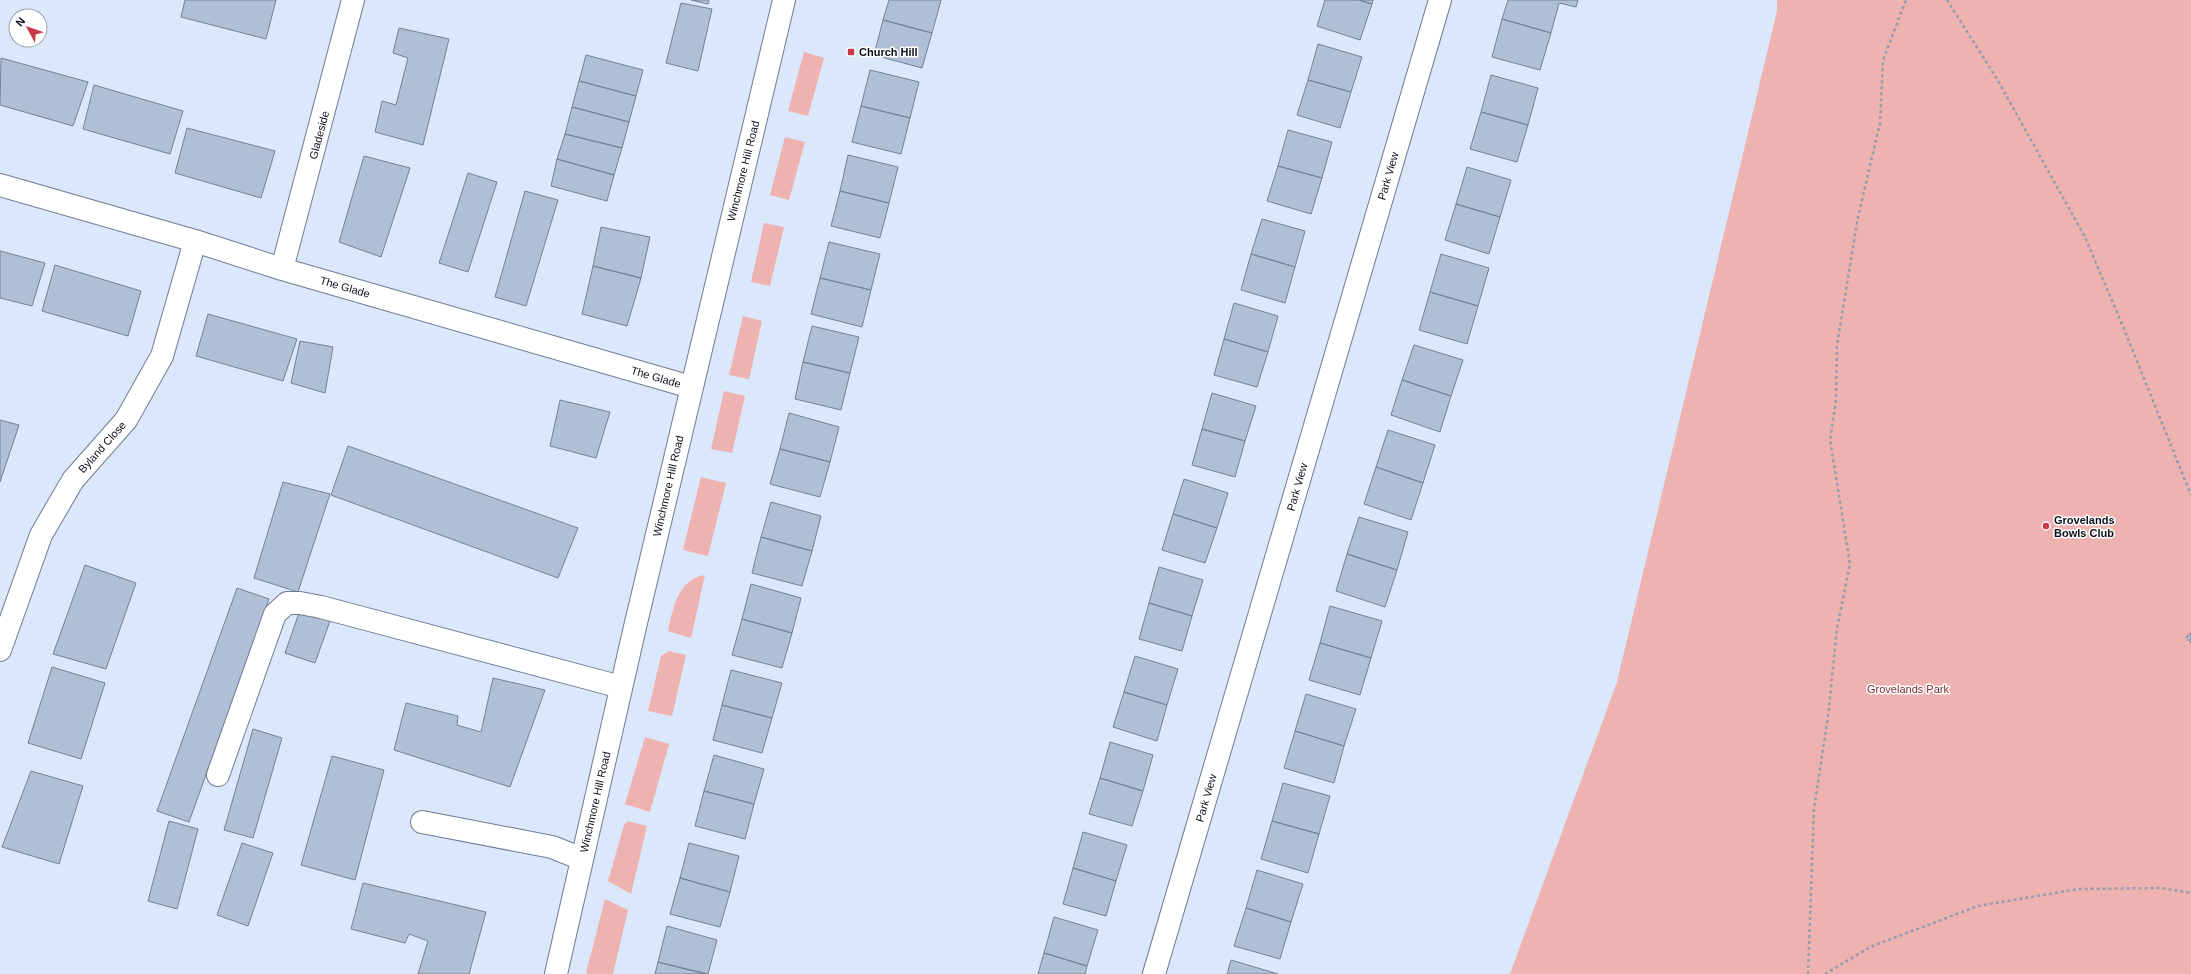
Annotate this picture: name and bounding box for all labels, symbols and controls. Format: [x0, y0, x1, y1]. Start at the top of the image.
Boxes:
north arrow [8, 8, 48, 48]
text: N [13, 15, 28, 28]
place label: Church Hill [859, 46, 918, 58]
marker: Church Hill [846, 47, 856, 57]
street label: Gladeside [307, 110, 331, 160]
street label: Winchmore Hill Road [725, 119, 761, 223]
street label: Park View [1375, 151, 1401, 201]
street label: The Glade [319, 274, 371, 300]
street label: The Glade [630, 364, 682, 390]
street label: Byland Close [76, 419, 128, 475]
street label: Winchmore Hill Road [651, 434, 685, 538]
street label: Park View [1284, 462, 1310, 512]
place label: Grovelands Bowls Club [2054, 514, 2115, 539]
marker: Grovelands Bowls Club [2041, 521, 2051, 531]
park label: Grovelands Park [1867, 683, 1949, 695]
street label: Winchmore Hill Road [578, 750, 612, 854]
street label: Park View [1193, 773, 1219, 823]

